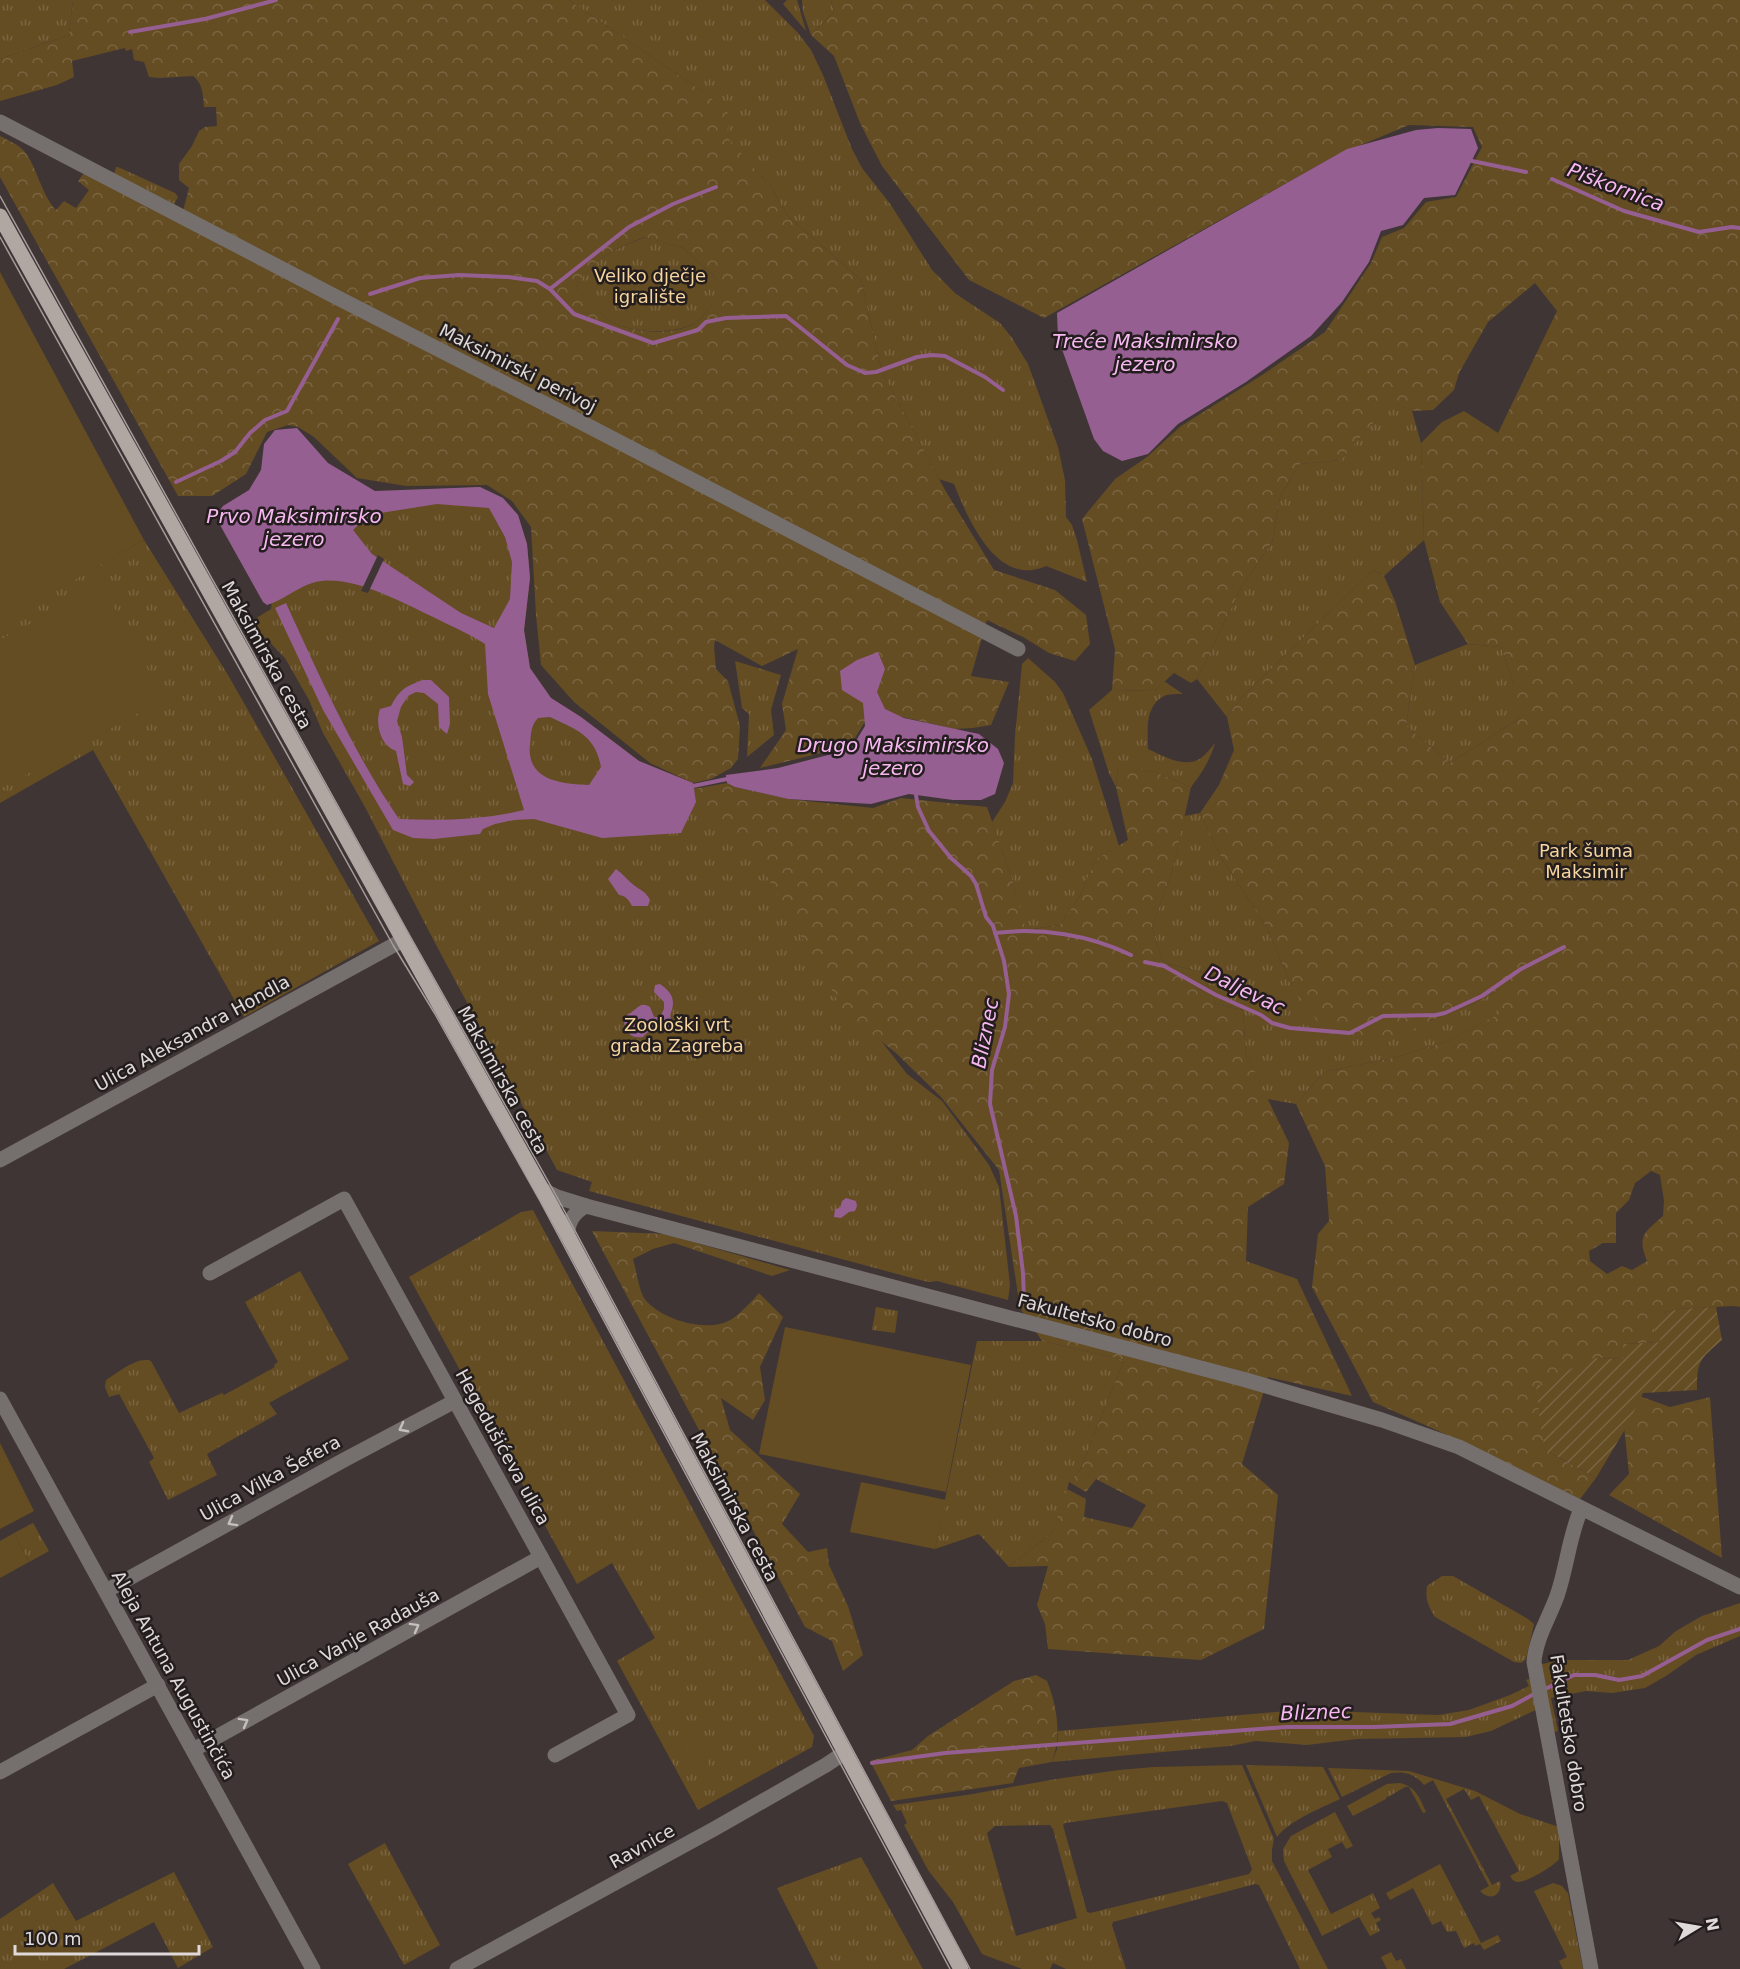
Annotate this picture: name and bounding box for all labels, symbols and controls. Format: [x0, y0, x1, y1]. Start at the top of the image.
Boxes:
water label: Piškornica [1564, 158, 1668, 216]
park label: Veliko dječje igralište [594, 265, 706, 307]
street label: Maksimirski perivoj [436, 319, 600, 417]
water label: Treće Maksimirsko jezero [1052, 329, 1238, 376]
water label: Prvo Maksimirsko jezero [206, 504, 382, 551]
street label: Maksimirska cesta [218, 577, 316, 733]
water label: Drugo Maksimirsko jezero [797, 733, 989, 780]
park label: Park šuma Maksimir [1539, 840, 1633, 882]
water label: Daljevac [1201, 960, 1289, 1020]
street label: Ulica Aleksandra Hondla [91, 971, 293, 1095]
water label: Bliznec [966, 996, 1004, 1070]
street label: Maksimirska cesta [454, 1002, 552, 1158]
park label: Zoološki vrt grada Zagreba [610, 1014, 744, 1056]
street label: Fakultetsko dobro [1015, 1289, 1175, 1351]
street label: Hegedušićeva ulica [451, 1365, 555, 1529]
one-way arrow [399, 1421, 409, 1432]
street label: Maksimirska cesta [687, 1429, 783, 1585]
street label: Ulica Vilka Šefera [196, 1431, 344, 1525]
one-way arrow [228, 1515, 238, 1526]
street label: Aleja Antuna Augustinčića [108, 1567, 240, 1783]
street label: Ulica Vanje Radauša [273, 1584, 443, 1690]
one-way arrow [409, 1623, 419, 1634]
street label: Fakultetsko dobro [1546, 1653, 1592, 1813]
water label: Bliznec [1280, 1699, 1352, 1725]
one-way arrow [238, 1718, 248, 1729]
street label: Ravnice [606, 1820, 678, 1872]
north arrow [1668, 1897, 1728, 1957]
text: N [1702, 1916, 1723, 1933]
scale bar [15, 1918, 200, 1956]
text: 100 m [24, 1928, 82, 1949]

